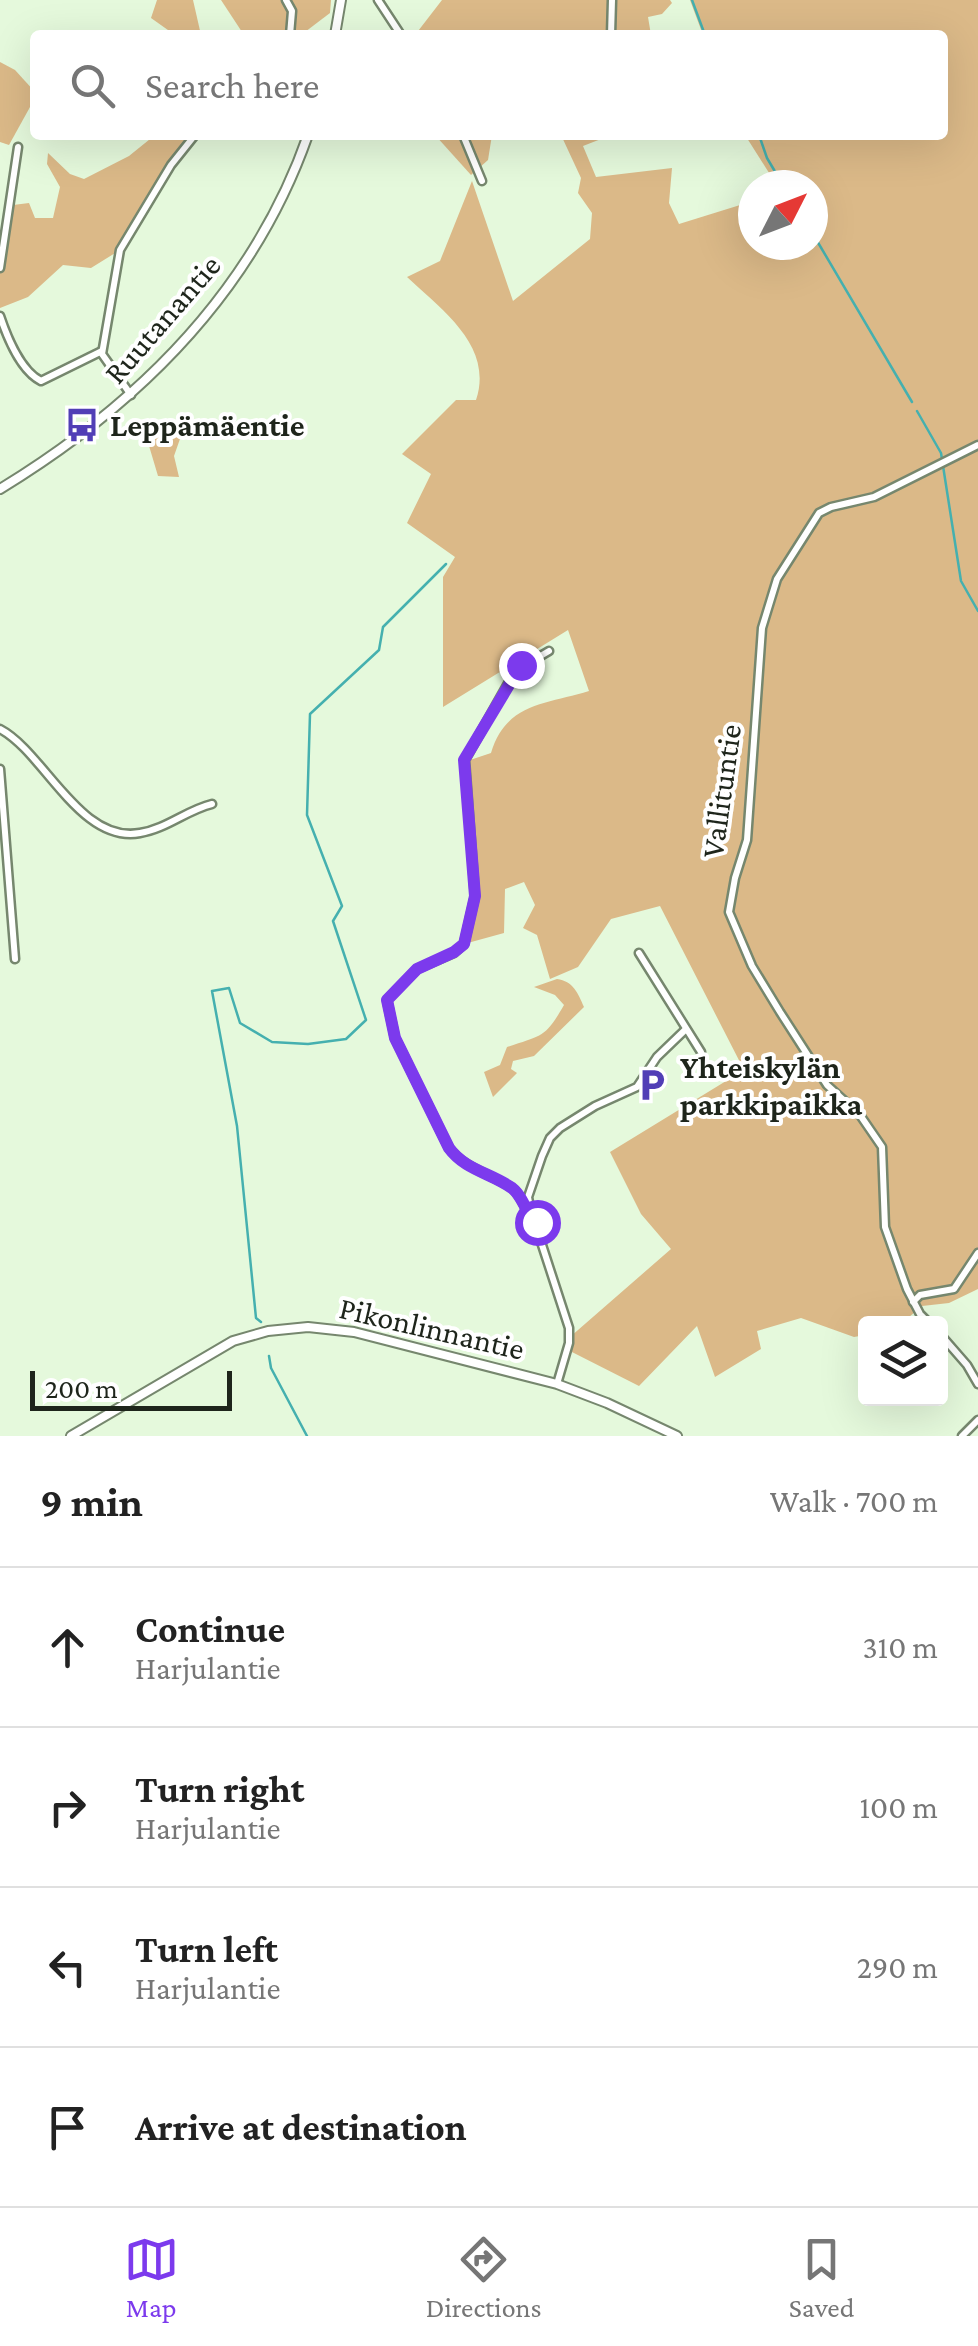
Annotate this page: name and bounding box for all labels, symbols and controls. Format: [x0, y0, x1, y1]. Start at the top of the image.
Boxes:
search box [30, 30, 948, 140]
icon: search [65, 58, 120, 113]
text: Search here [145, 64, 319, 106]
north arrow [738, 170, 828, 260]
street label: Ruutanantie [96, 247, 228, 391]
bus stop icon: Leppämäentie [63, 406, 101, 444]
place label: Leppämäentie [110, 407, 305, 443]
route end [499, 643, 545, 689]
street label: Vallituntie [694, 722, 748, 860]
place label: Yhteiskylän parkkipaikka [680, 1049, 863, 1122]
parking icon: Yhteiskylän parkkipaikka [633, 1066, 671, 1104]
route start [515, 1200, 561, 1246]
street label: Pikonlinnantie [336, 1289, 528, 1367]
map controls [858, 1316, 948, 1406]
button: layers [858, 1316, 948, 1406]
scale bar [30, 1366, 232, 1410]
text: 200 m [45, 1373, 118, 1404]
text: 9 min [40, 1478, 143, 1525]
text: Walk · 700 m [770, 1483, 938, 1519]
text: Continue [135, 1608, 285, 1650]
icon: ahead [40, 1620, 95, 1675]
text: 310 m [862, 1629, 938, 1665]
text: Harjulantie [135, 1650, 281, 1686]
text: Turn right [135, 1768, 304, 1810]
icon: right [40, 1780, 95, 1835]
text: 100 m [859, 1789, 938, 1825]
text: Harjulantie [135, 1810, 281, 1846]
text: Turn left [135, 1928, 278, 1970]
icon: left [40, 1940, 95, 1995]
text: 290 m [857, 1949, 938, 1985]
text: Harjulantie [135, 1970, 281, 2006]
icon: arrive [40, 2100, 95, 2155]
text: Arrive at destination [135, 2106, 467, 2148]
tab: Map [124, 2232, 179, 2323]
tab: Directions [426, 2232, 542, 2323]
tab: Saved [789, 2232, 854, 2323]

